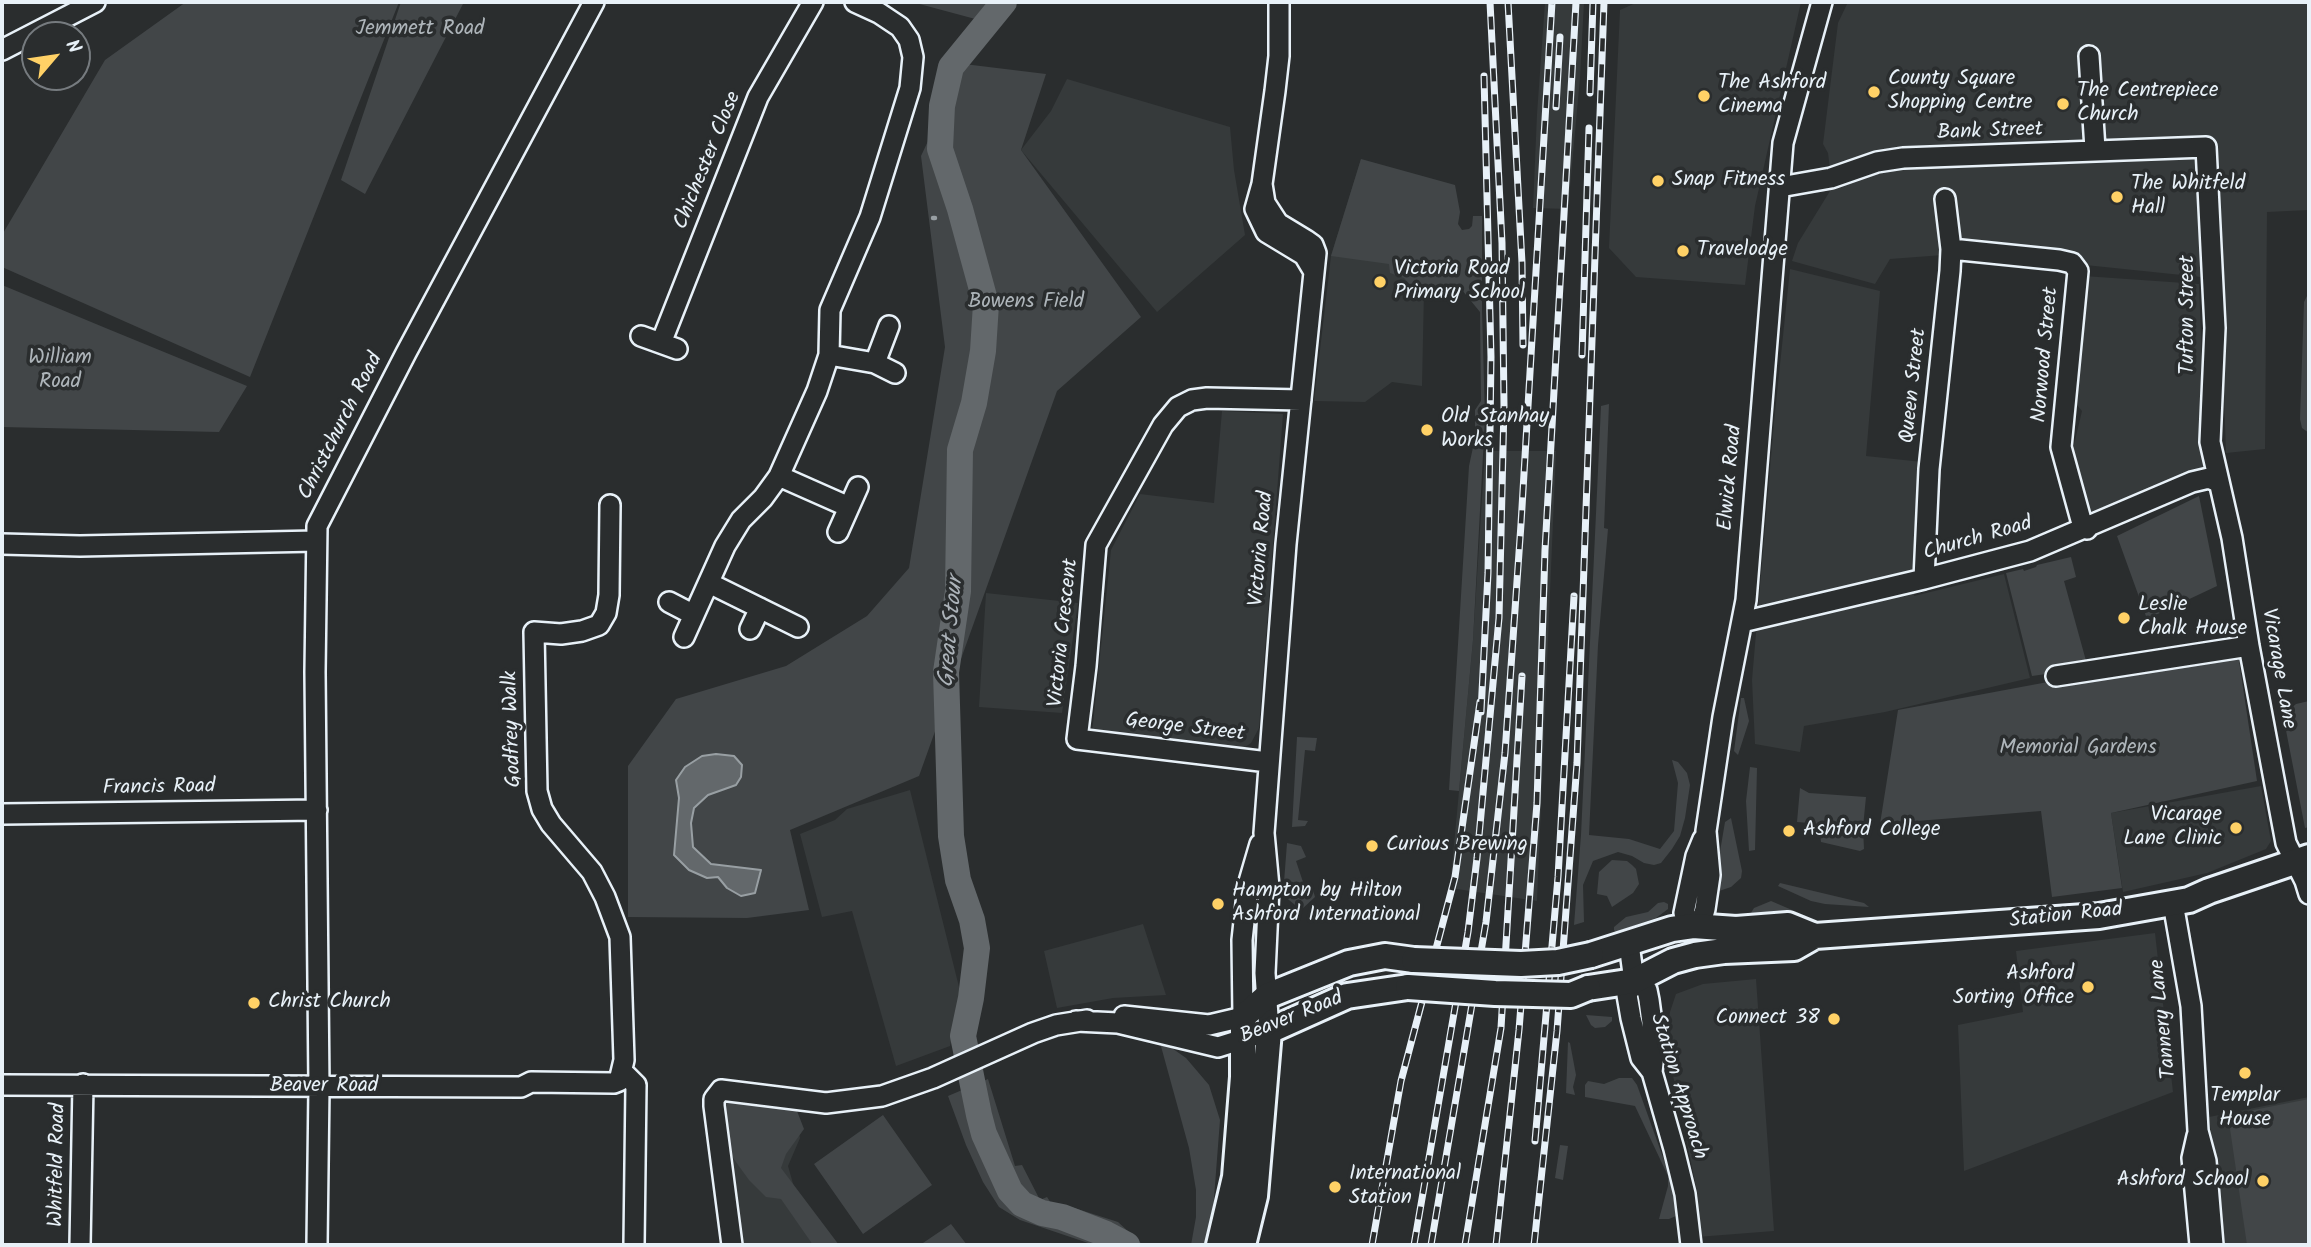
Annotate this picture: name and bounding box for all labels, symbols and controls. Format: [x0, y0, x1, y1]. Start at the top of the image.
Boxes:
park label: Jemmett Road [356, 17, 484, 43]
north arrow [21, 21, 91, 91]
text: N [57, 34, 89, 59]
place label: County Square Shopping Centre [1888, 67, 2032, 117]
place label: The Ashford Cinema [1718, 71, 1826, 121]
place label: The Centrepiece Church [2077, 79, 2218, 129]
marker: County Square Shopping Centre [1866, 84, 1882, 100]
street label: Chichester Close [670, 88, 748, 234]
marker: The Ashford Cinema [1696, 88, 1712, 104]
marker: The Centrepiece Church [2055, 96, 2071, 112]
street label: Bank Street [1937, 119, 2043, 147]
place label: Snap Fitness [1672, 168, 1785, 194]
place label: The Whitfeld Hall [2131, 172, 2245, 222]
marker: Snap Fitness [1650, 173, 1666, 189]
marker: The Whitfeld Hall [2109, 189, 2125, 205]
place label: Travelodge [1697, 238, 1788, 264]
marker: Travelodge [1675, 243, 1691, 259]
street label: Tufton Street [2176, 255, 2202, 375]
place label: Victoria Road Primary School [1394, 257, 1525, 307]
marker: Victoria Road Primary School [1372, 274, 1388, 290]
street label: Norwood Street [2029, 286, 2065, 424]
park label: Bowens Field [968, 290, 1084, 316]
street label: Queen Street [1896, 327, 1934, 445]
park label: William Road [28, 346, 92, 396]
street label: Christchurch Road [294, 349, 390, 505]
place label: Old Stanhay Works [1441, 405, 1549, 455]
marker: Old Stanhay Works [1419, 422, 1435, 438]
street label: Elwick Road [1715, 424, 1749, 532]
street label: Victoria Road [1245, 490, 1281, 608]
street label: Church Road [1921, 512, 2035, 568]
street label: Victoria Crescent [1045, 557, 1085, 709]
water label: Great Stour [934, 575, 972, 689]
place label: Leslie Chalk House [2138, 593, 2247, 643]
street label: Vicarage Lane [2254, 607, 2300, 731]
marker: Leslie Chalk House [2116, 610, 2132, 626]
street label: Godfrey Walk [499, 670, 529, 788]
street label: George Street [1124, 709, 1246, 749]
park label: Memorial Gardens [1999, 736, 2157, 762]
street label: Francis Road [102, 775, 216, 803]
place label: Vicarage Lane Clinic [2123, 803, 2222, 853]
place label: Ashford College [1803, 818, 1940, 844]
marker: Vicarage Lane Clinic [2228, 820, 2244, 836]
marker: Ashford College [1781, 823, 1797, 839]
place label: Curious Brewing [1386, 833, 1528, 859]
marker: Curious Brewing [1364, 838, 1380, 854]
place label: Hampton by Hilton Ashford International [1232, 879, 1420, 929]
marker: Hampton by Hilton Ashford International [1210, 896, 1226, 912]
street label: Station Road [2008, 899, 2124, 935]
street label: Tannery Lane [2146, 958, 2184, 1080]
place label: Ashford Sorting Office [1953, 962, 2074, 1012]
marker: Ashford Sorting Office [2080, 979, 2096, 995]
street label: Beaver Road [1237, 987, 1347, 1051]
place label: Christ Church [268, 990, 391, 1016]
marker: Christ Church [246, 995, 262, 1011]
place label: Connect 38 [1716, 1006, 1820, 1032]
street label: Station Approach [1643, 1011, 1711, 1163]
marker: Connect 38 [1826, 1011, 1842, 1027]
marker: Templar House [2237, 1065, 2253, 1081]
street label: Beaver Road [270, 1074, 378, 1100]
place label: Templar House [2210, 1084, 2280, 1134]
street label: Whitfeld Road [45, 1103, 73, 1227]
place label: International Station [1349, 1162, 1461, 1212]
place label: Ashford School [2117, 1168, 2249, 1194]
marker: Ashford School [2255, 1173, 2271, 1189]
marker: International Station [1327, 1179, 1343, 1195]

